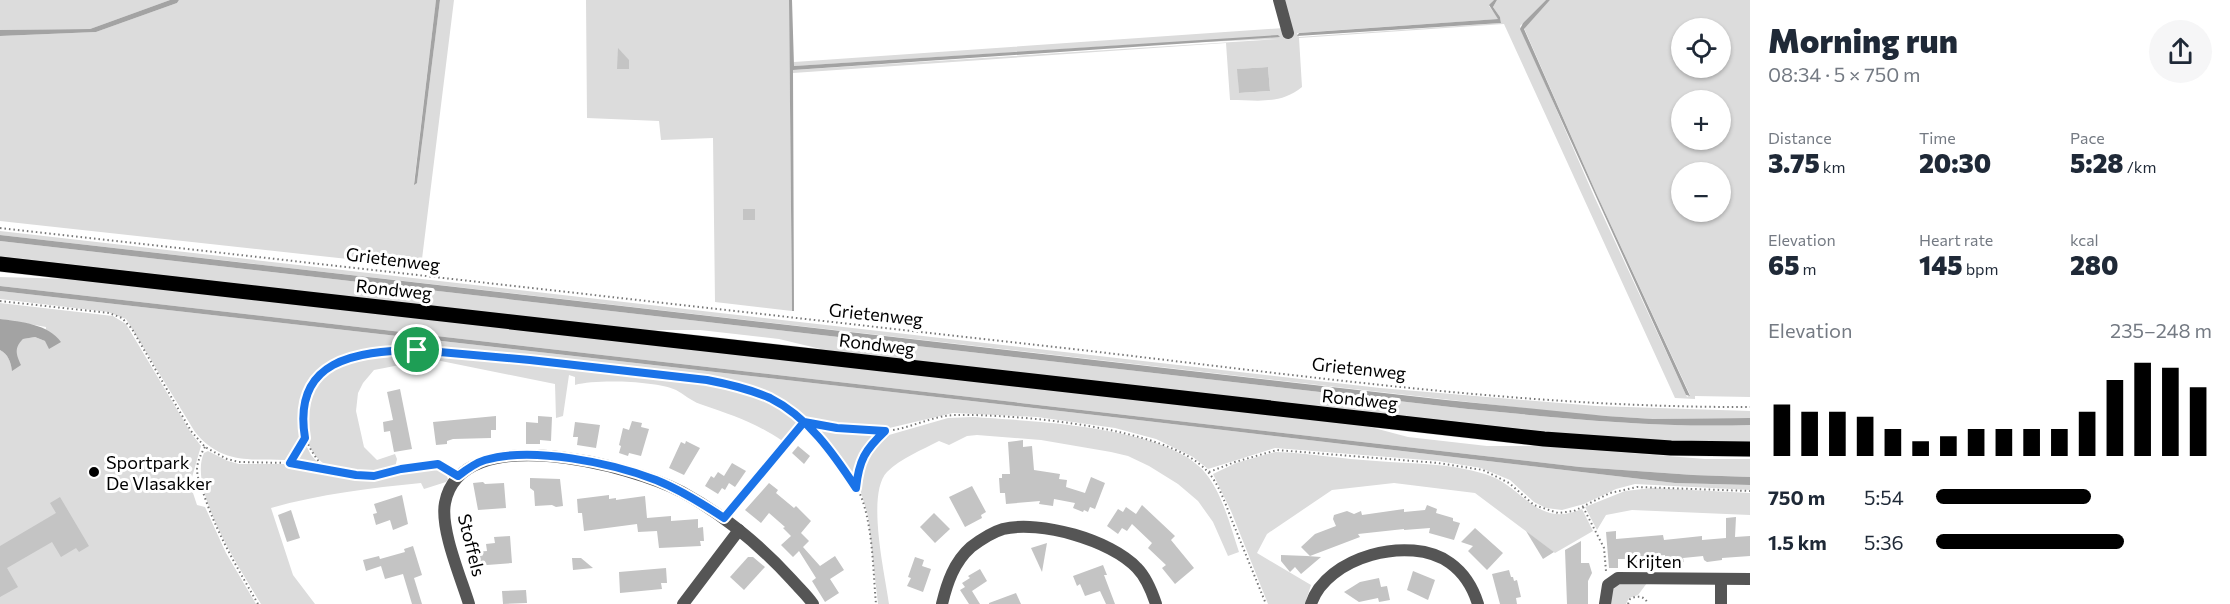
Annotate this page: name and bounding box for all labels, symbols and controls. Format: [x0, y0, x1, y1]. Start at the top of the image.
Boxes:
map controls [1671, 18, 1731, 222]
button: locate [1671, 18, 1731, 78]
text: Morning run [1768, 19, 1958, 60]
button: share [2149, 20, 2212, 83]
text: 08:34 · 5 × 750 m [1768, 62, 1921, 86]
button: + [1671, 90, 1731, 150]
text: Distance [1768, 128, 1832, 147]
text: Time [1919, 128, 1956, 147]
text: Pace [2070, 128, 2105, 147]
text: 3.75 [1768, 147, 1820, 178]
text: 20:30 [1919, 147, 1991, 178]
text: 5:28 [2070, 147, 2124, 178]
text: km [1820, 157, 1845, 176]
text: /km [2124, 157, 2156, 176]
button: − [1671, 162, 1731, 222]
text: Elevation [1768, 230, 1836, 249]
text: Heart rate [1919, 230, 1993, 249]
text: kcal [2070, 230, 2099, 249]
street label: Grietenweg [345, 242, 442, 276]
text: 65 [1768, 249, 1799, 280]
text: 145 [1919, 249, 1963, 280]
text: 280 [2070, 249, 2119, 280]
text: m [1799, 259, 1817, 278]
text: bpm [1963, 259, 1999, 278]
street label: Rondweg [355, 274, 433, 304]
street label: Grietenweg [828, 298, 924, 330]
text: Elevation [1768, 318, 1853, 342]
text: 235–248 m [2110, 318, 2212, 342]
pin [391, 324, 442, 375]
street label: Rondweg [838, 328, 916, 360]
icon: arrive [400, 333, 433, 366]
street label: Grietenweg [1311, 352, 1407, 384]
street label: Rondweg [1321, 384, 1399, 414]
place label: Sportpark De Vlasakker [106, 451, 212, 494]
marker: Sportpark De Vlasakker [87, 465, 101, 479]
text: 750 m [1768, 485, 1825, 509]
text: 5:54 [1864, 485, 1904, 509]
street label: Stoffels [454, 511, 490, 579]
text: 1.5 km [1768, 530, 1827, 554]
text: 5:36 [1864, 530, 1904, 554]
street label: Krijten [1626, 550, 1682, 572]

